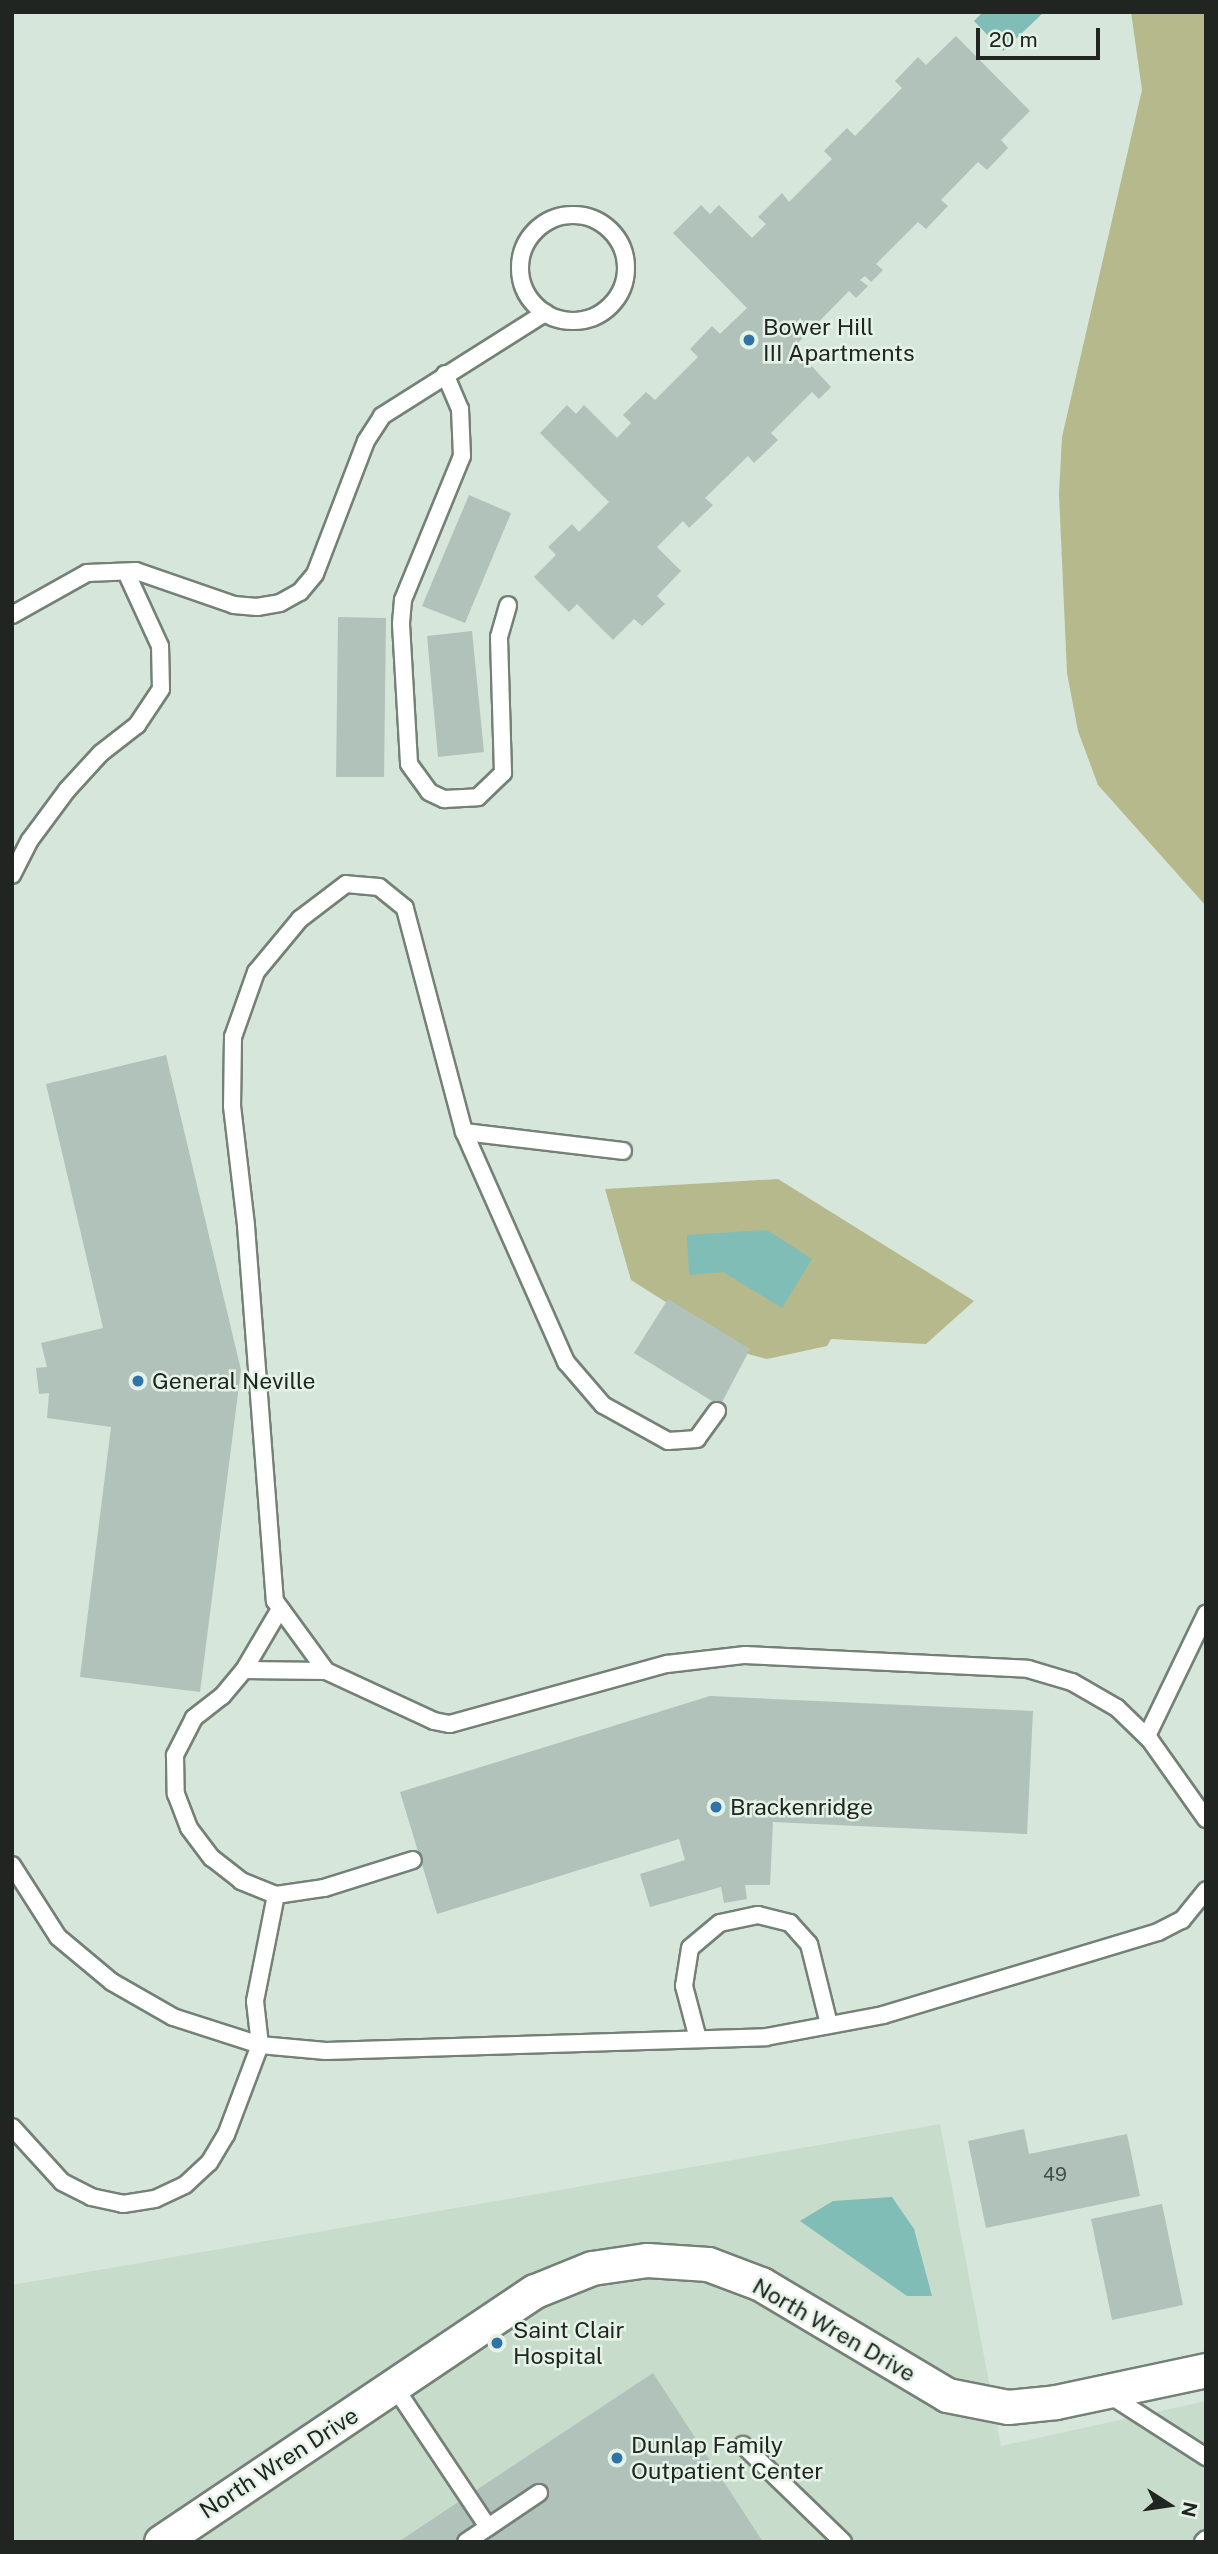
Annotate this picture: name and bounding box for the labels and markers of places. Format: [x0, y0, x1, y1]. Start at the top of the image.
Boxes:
place label: Bower Hill III Apartments [763, 313, 915, 367]
marker: Bower Hill III Apartments [741, 332, 757, 348]
place label: General Neville [152, 1367, 316, 1395]
marker: General Neville [130, 1373, 146, 1389]
place label: Brackenridge [730, 1793, 873, 1821]
marker: Brackenridge [708, 1799, 724, 1815]
place label: Saint Clair Hospital [513, 2316, 624, 2370]
marker: Saint Clair Hospital [487, 2333, 507, 2353]
place label: Dunlap Family Outpatient Center [631, 2431, 823, 2485]
marker: Dunlap Family Outpatient Center [609, 2450, 625, 2466]

